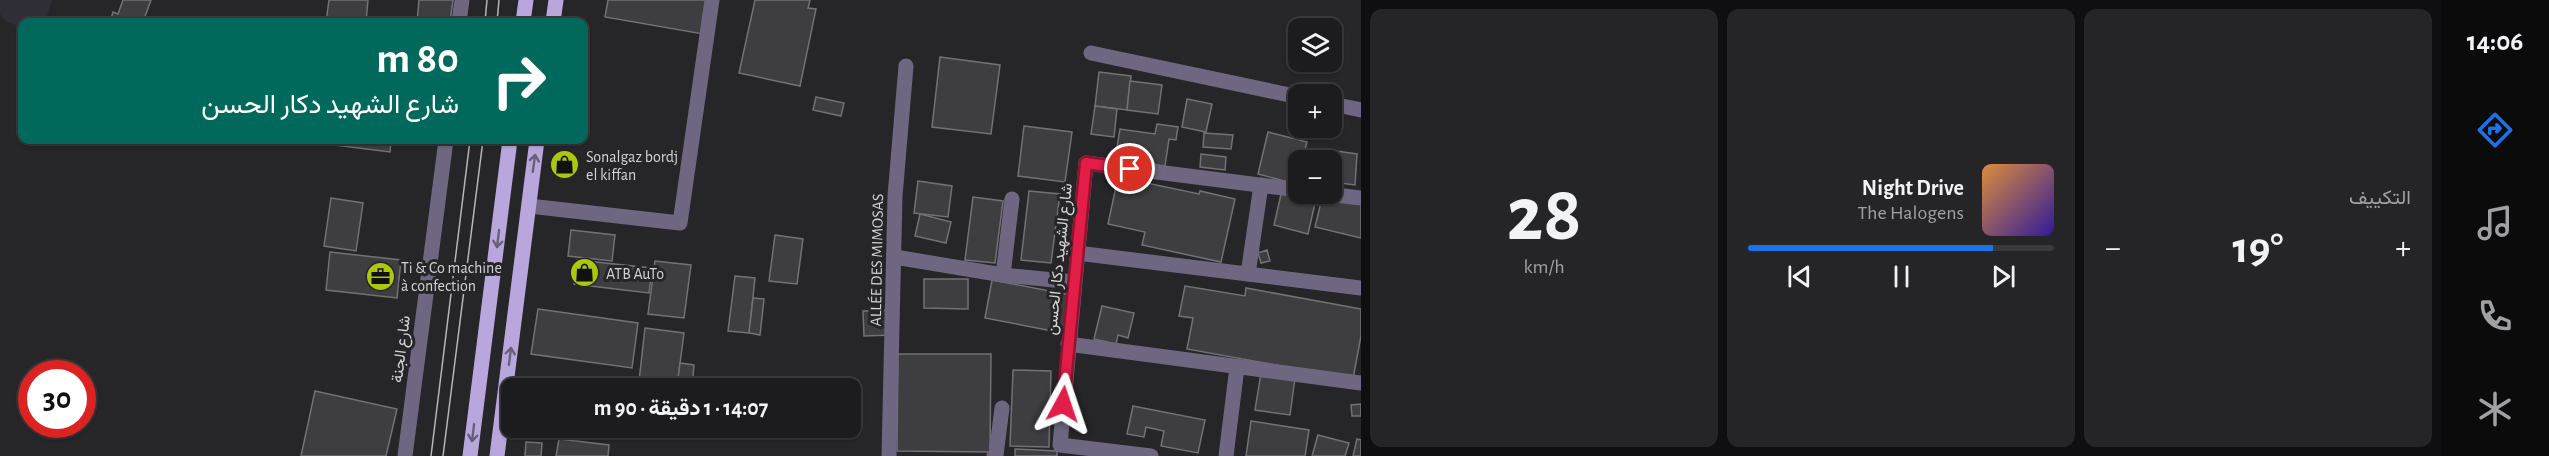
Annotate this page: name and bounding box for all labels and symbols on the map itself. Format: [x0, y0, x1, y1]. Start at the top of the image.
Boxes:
pin [1104, 143, 1155, 194]
shop icon: Sonalgaz bordj el kiffan [549, 149, 581, 181]
place label: Sonalgaz bordj el kiffan [586, 149, 678, 183]
one-way arrow [529, 153, 540, 173]
street label: شارع الشهيد دكار الحسن [1043, 182, 1078, 336]
street label: ALLÉE DES MIMOSAS [866, 193, 886, 327]
one-way arrow [492, 229, 503, 249]
shop icon: ATB AuTo [569, 257, 601, 289]
office icon: Ti & Co machine à confection [364, 260, 396, 292]
place label: Ti & Co machine à confection [401, 260, 502, 294]
place label: ATB AuTo [606, 266, 664, 282]
street label: شارع الجنة [389, 315, 416, 384]
one-way arrow [504, 347, 515, 367]
speed limit sign: 30 [18, 360, 96, 438]
position arrow [1031, 372, 1095, 436]
one-way arrow [468, 422, 479, 442]

